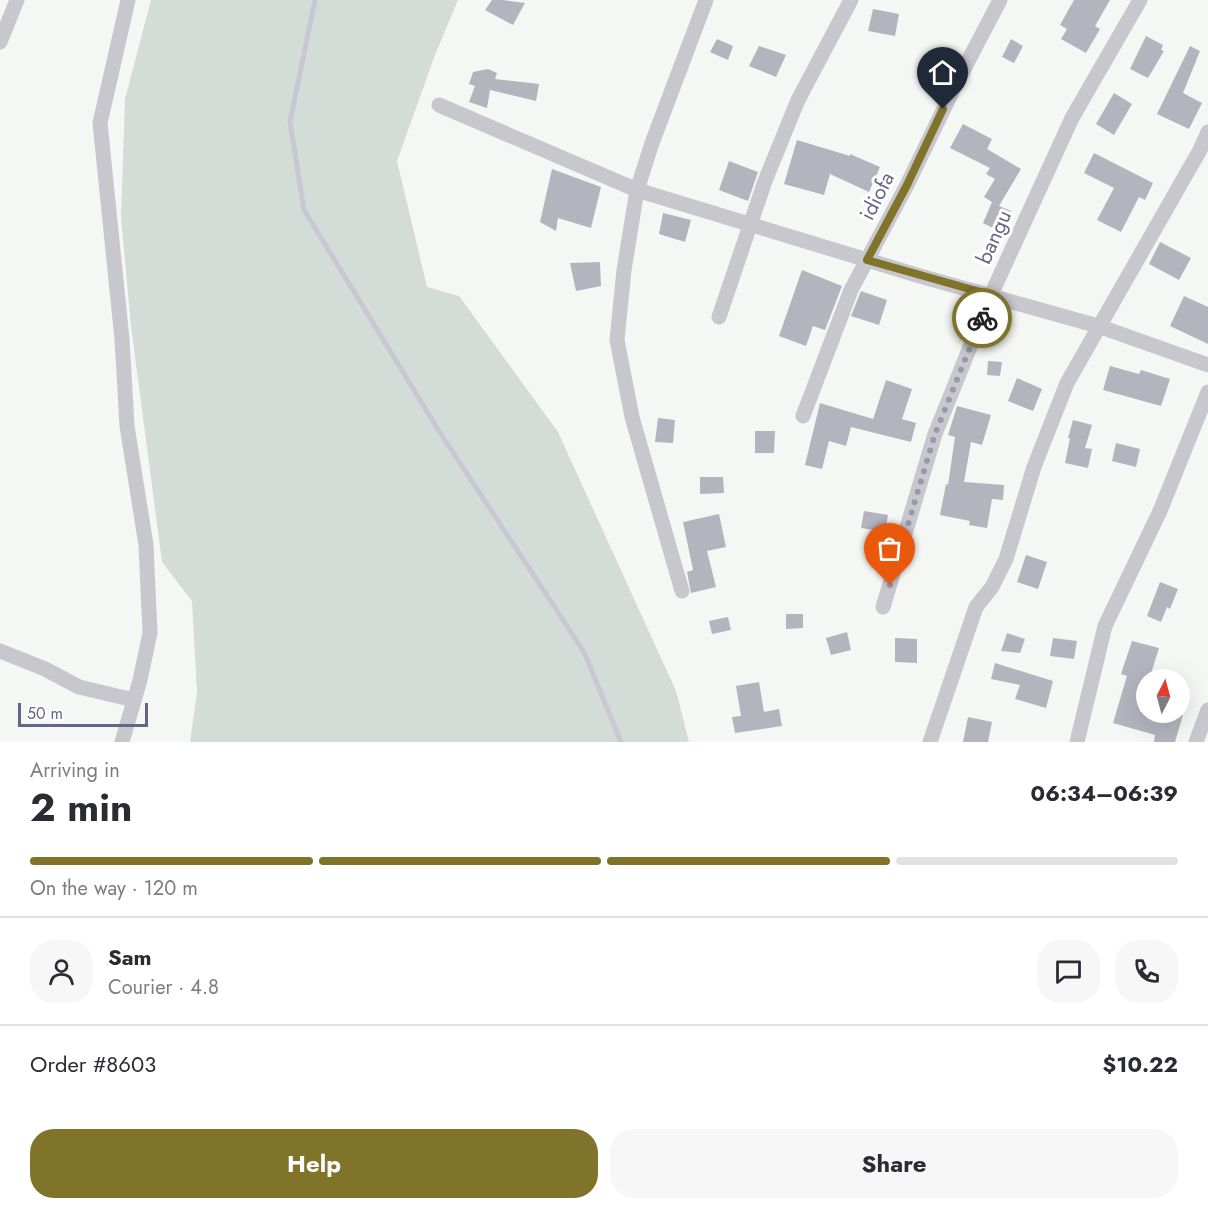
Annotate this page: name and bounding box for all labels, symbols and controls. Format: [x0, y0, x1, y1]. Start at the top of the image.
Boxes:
pin [917, 47, 968, 109]
icon: home [926, 56, 959, 89]
street label: idiofa [852, 167, 902, 225]
street label: bangu [969, 205, 1019, 269]
courier [952, 288, 1012, 348]
icon: bike [966, 302, 999, 335]
pin [864, 523, 915, 585]
icon: bag [873, 532, 906, 565]
north arrow [1136, 669, 1190, 723]
map controls [1136, 669, 1190, 723]
scale bar [18, 700, 148, 728]
text: 50 m [27, 702, 63, 725]
text: Arriving in [30, 756, 120, 785]
text: 06:34–06:39 [1031, 777, 1178, 809]
text: 2 min [30, 779, 132, 836]
text: On the way · 120 m [30, 874, 198, 903]
button: person [30, 940, 93, 1003]
button: chat [1037, 940, 1100, 1003]
button: phone [1115, 940, 1178, 1003]
text: Sam [108, 941, 152, 973]
text: Courier · 4.8 [108, 973, 219, 1002]
text: Order #8603 [30, 1048, 156, 1080]
text: $10.22 [1103, 1048, 1178, 1080]
button: Help [30, 1129, 598, 1198]
button: Share [610, 1129, 1178, 1198]

